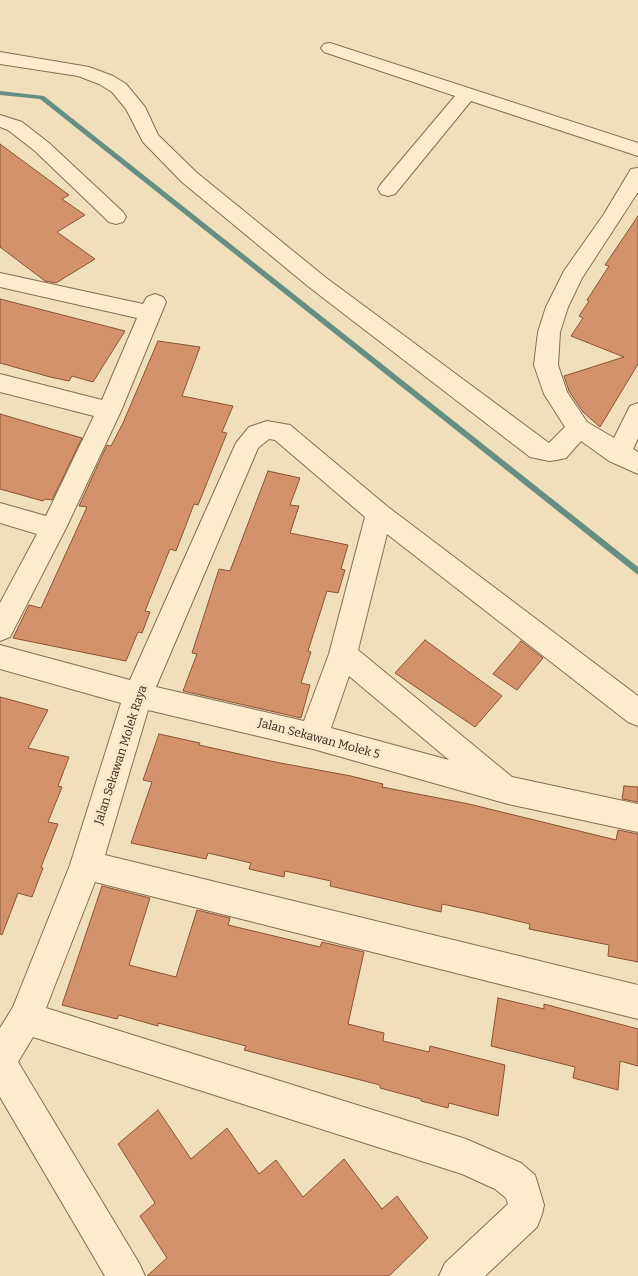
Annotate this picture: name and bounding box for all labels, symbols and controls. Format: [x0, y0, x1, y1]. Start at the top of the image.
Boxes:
street label: Jalan Sekawan Molek Raya [92, 684, 150, 826]
street label: Jalan Sekawan Molek 5 [257, 716, 381, 762]

